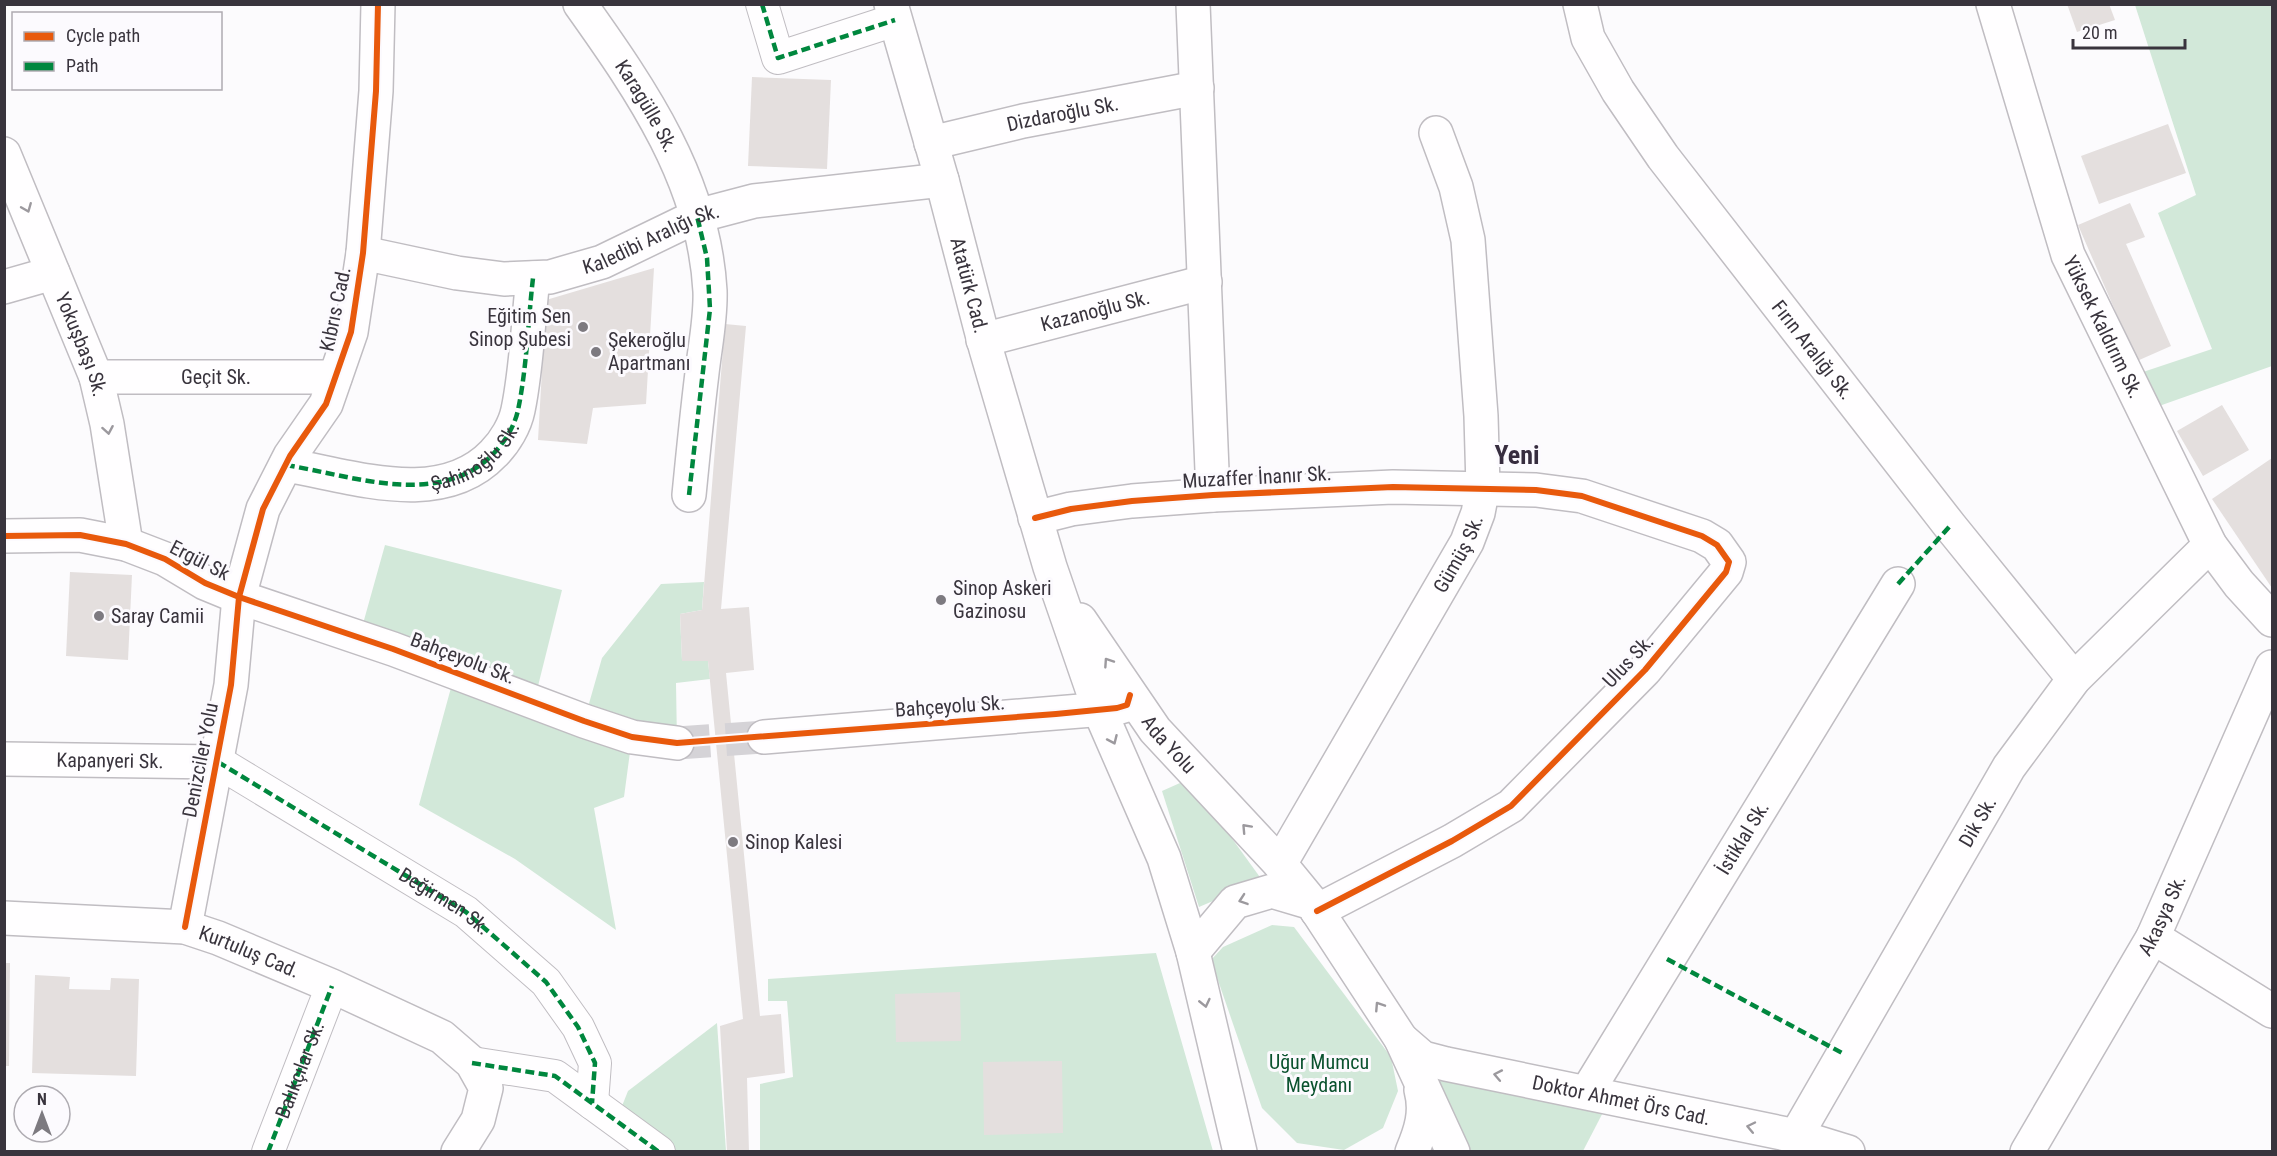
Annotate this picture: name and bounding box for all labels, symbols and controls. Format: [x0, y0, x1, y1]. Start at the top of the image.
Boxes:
legend [12, 12, 222, 90]
scale bar [2073, 12, 2186, 50]
text: 20 m [2082, 22, 2117, 43]
text: Cycle path [66, 25, 140, 46]
text: Path [66, 55, 99, 76]
street label: Karagülle Sk. [610, 55, 683, 156]
street label: Dizdaroğlu Sk. [1004, 91, 1121, 136]
street label: Kaledibi Aralığı Sk. [580, 199, 722, 279]
one-way arrow [20, 202, 32, 213]
street label: Atatürk Cad. [945, 235, 993, 336]
street label: Yüksek Kaldırım Sk. [2058, 252, 2148, 402]
street label: Kıbrıs Cad. [314, 264, 356, 354]
street label: Kazanoğlu Sk. [1038, 285, 1152, 336]
street label: Yokuşbaşı Sk. [50, 289, 112, 399]
street label: Fırın Aralığı Sk. [1767, 295, 1859, 404]
place label: Eğitim Sen Sinop Şubesi [469, 304, 571, 351]
marker: Eğitim Sen Sinop Şubesi [576, 320, 590, 334]
place label: Şekeroğlu Apartmanı [608, 328, 691, 375]
marker: Şekeroğlu Apartmanı [589, 345, 603, 359]
street label: Geçit Sk. [181, 365, 251, 389]
street label: Şahinoğlu Sk. [429, 419, 525, 495]
one-way arrow [101, 426, 113, 435]
district label: Yeni [1494, 440, 1540, 470]
street label: Muzaffer İnanır Sk. [1182, 461, 1332, 493]
street label: Gümüş Sk. [1428, 512, 1488, 597]
street label: Ergül Sk [166, 535, 234, 585]
place label: Sinop Askeri Gazinosu [953, 576, 1052, 623]
marker: Sinop Askeri Gazinosu [934, 593, 948, 607]
place label: Saray Camii [111, 604, 204, 628]
marker: Saray Camii [92, 609, 106, 623]
street label: Bahçeyolu Sk. [407, 627, 519, 689]
street label: Ulus Sk. [1597, 629, 1659, 693]
one-way arrow [1104, 658, 1115, 669]
street label: Bahçeyolu Sk. [894, 690, 1006, 722]
street label: Denizciler Yolu [177, 701, 223, 819]
street label: Ada Yolu [1137, 711, 1201, 778]
one-way arrow [1105, 734, 1117, 745]
street label: Kapanyeri Sk. [56, 748, 164, 773]
street label: Dik Sk. [1954, 792, 2001, 851]
street label: İstiklal Sk. [1711, 797, 1774, 879]
one-way arrow [1242, 824, 1253, 834]
place label: Sinop Kalesi [745, 830, 842, 854]
marker: Sinop Kalesi [726, 835, 740, 849]
street label: Değirmen Sk. [395, 862, 495, 940]
street label: Akasya Sk. [2133, 871, 2191, 960]
one-way arrow [1238, 893, 1249, 906]
street label: Kurtuluş Cad. [196, 920, 303, 983]
one-way arrow [1198, 997, 1211, 1007]
one-way arrow [1375, 1002, 1386, 1013]
street label: Balıkçılar Sk. [270, 1018, 329, 1122]
park label: Uğur Mumcu Meydanı [1269, 1050, 1369, 1097]
one-way arrow [1493, 1069, 1503, 1082]
street label: Doktor Ahmet Örs Cad. [1530, 1070, 1713, 1130]
north arrow [12, 1084, 72, 1144]
text: N [37, 1090, 47, 1109]
one-way arrow [1746, 1121, 1756, 1134]

